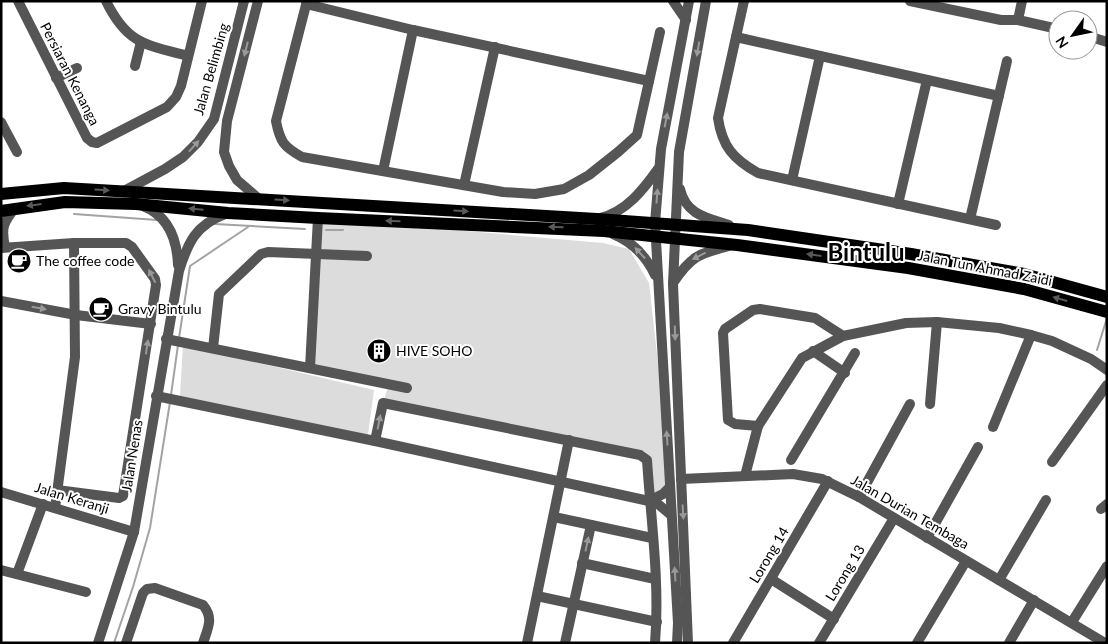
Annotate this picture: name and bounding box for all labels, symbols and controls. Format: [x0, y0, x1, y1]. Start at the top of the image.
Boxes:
north arrow [1048, 10, 1098, 60]
street label: Persiaran Kenanga [37, 20, 104, 128]
street label: Jalan Belimbing [189, 21, 232, 117]
text: N [1052, 33, 1072, 52]
one-way arrow [242, 41, 250, 56]
one-way arrow [693, 42, 701, 58]
one-way arrow [663, 112, 671, 128]
one-way arrow [188, 140, 200, 152]
one-way arrow [94, 187, 110, 195]
one-way arrow [653, 187, 661, 203]
one-way arrow [274, 197, 290, 205]
one-way arrow [26, 202, 42, 210]
one-way arrow [188, 205, 204, 213]
one-way arrow [454, 207, 470, 215]
one-way arrow [385, 217, 401, 225]
one-way arrow [547, 223, 563, 231]
district label: Bintulu [827, 237, 905, 266]
street label: Jalan Tun Ahmad Zaidi [917, 246, 1054, 289]
one-way arrow [634, 247, 646, 259]
cafe icon: The coffee code [6, 248, 32, 274]
one-way arrow [806, 251, 822, 259]
place label: The coffee code [36, 252, 134, 269]
one-way arrow [692, 252, 707, 260]
one-way arrow [148, 269, 156, 284]
one-way arrow [1052, 295, 1067, 303]
cafe icon: Gravy Bintulu [88, 296, 114, 322]
place label: Gravy Bintulu [118, 300, 202, 317]
one-way arrow [31, 304, 46, 312]
one-way arrow [671, 325, 679, 341]
building icon: HIVE SOHO [366, 338, 392, 364]
one-way arrow [143, 339, 151, 355]
place label: HIVE SOHO [396, 342, 472, 359]
one-way arrow [375, 413, 383, 429]
street label: Jalan Nenas [117, 419, 146, 493]
one-way arrow [662, 430, 670, 446]
street label: Jalan Durian Tembaga [848, 471, 972, 552]
street label: Jalan Keranji [33, 478, 111, 517]
one-way arrow [679, 505, 687, 521]
street label: Lorong 14 [745, 524, 792, 586]
one-way arrow [583, 535, 591, 551]
street label: Lorong 13 [821, 542, 868, 604]
one-way arrow [671, 566, 679, 582]

